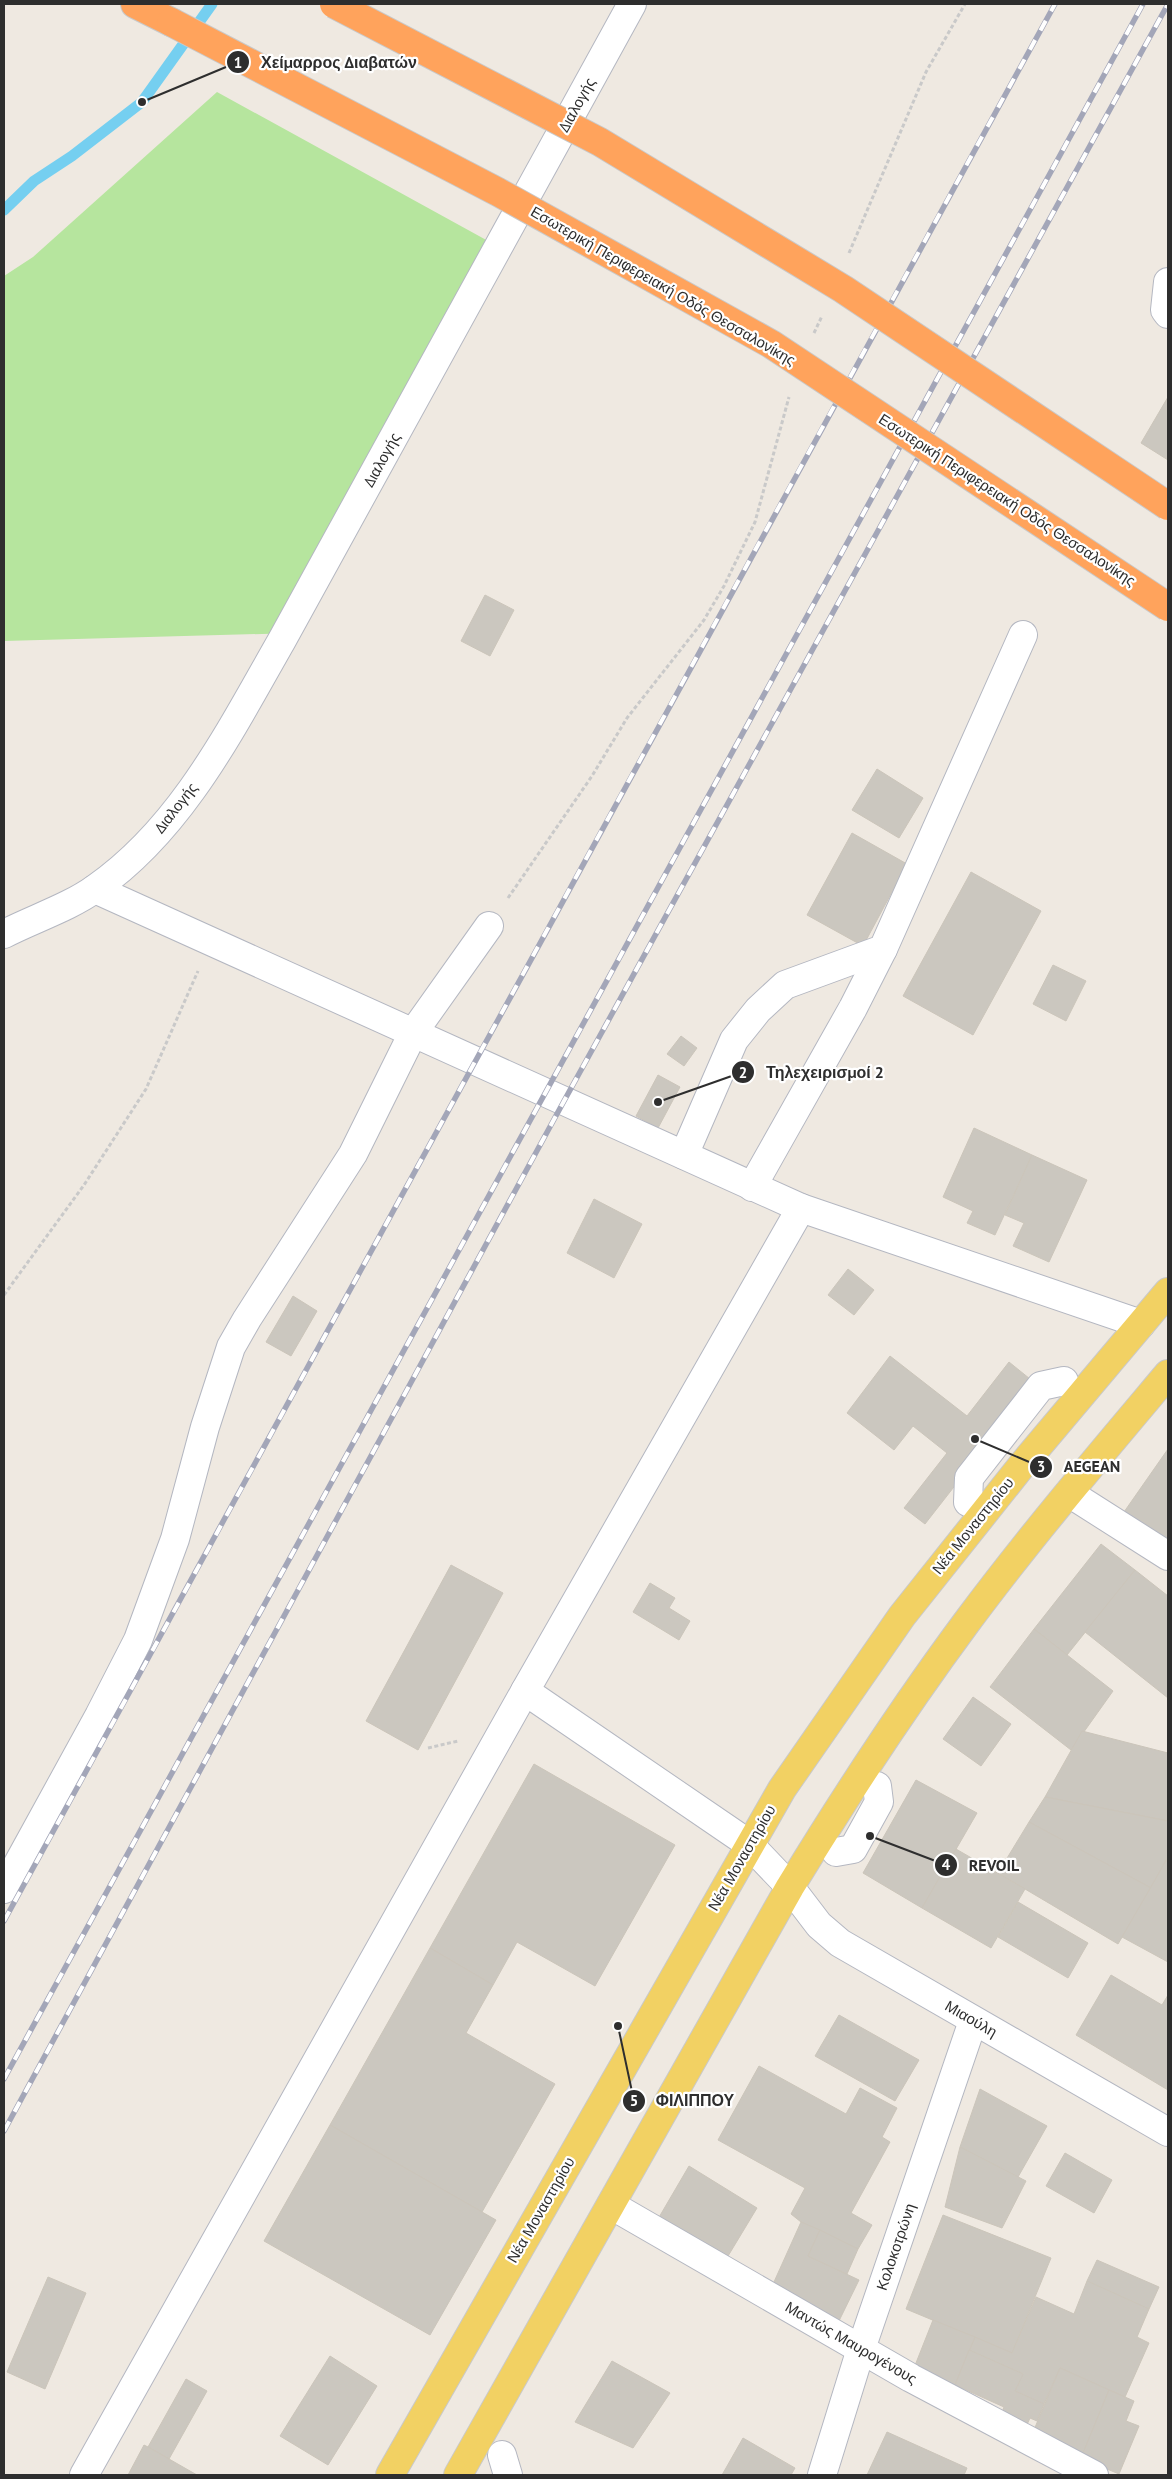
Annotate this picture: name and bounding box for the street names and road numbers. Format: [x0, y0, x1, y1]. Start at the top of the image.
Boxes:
street label: Διαλογής [554, 74, 599, 135]
street label: Εσωτερική Περιφερειακή Οδός Θεσσαλονίκης [527, 202, 799, 369]
street label: Εσωτερική Περιφερειακή Οδός Θεσσαλονίκης [875, 409, 1139, 590]
street label: Διαλογής [359, 429, 404, 490]
street label: Διαλογής [150, 779, 201, 837]
street label: Νέα Μοναστηρίου [928, 1473, 1017, 1578]
street label: Νέα Μοναστηρίου [704, 1801, 780, 1914]
street label: Μιαούλη [942, 1996, 1001, 2041]
street label: Νέα Μοναστηρίου [503, 2153, 579, 2266]
street label: Κολοκοτρώνη [872, 2201, 919, 2293]
street label: Μαντώς Μαυρογένους [782, 2297, 921, 2388]

